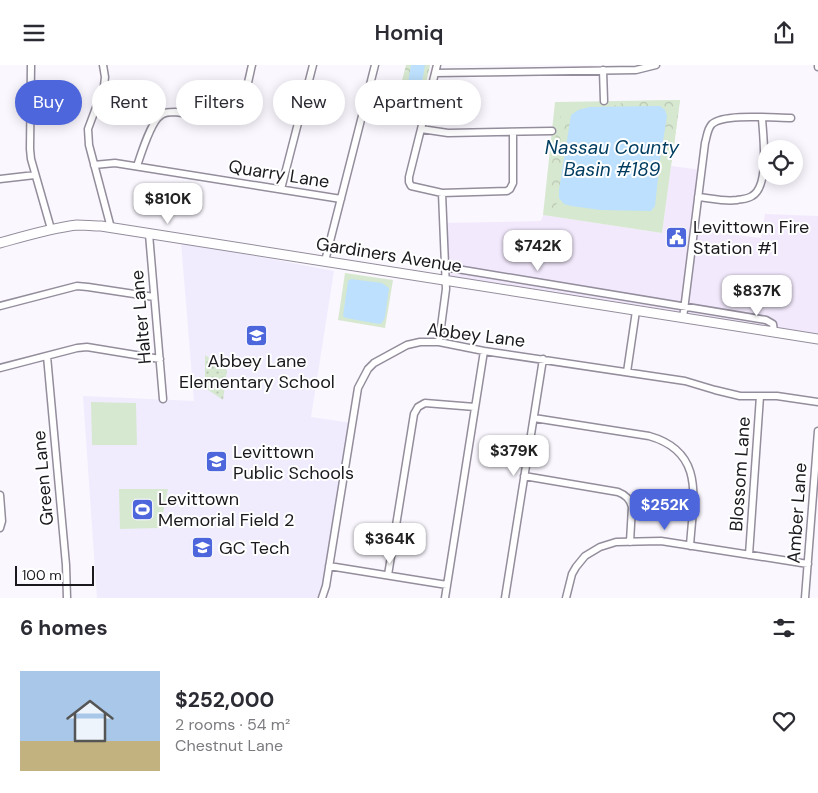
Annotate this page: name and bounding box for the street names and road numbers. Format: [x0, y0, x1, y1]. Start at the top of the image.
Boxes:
street label: Quarry Lane [227, 154, 331, 194]
street label: Gardiners Avenue [314, 232, 464, 278]
street label: Halter Lane [125, 269, 157, 365]
street label: Abbey Lane [425, 317, 527, 353]
street label: Blossom Lane [724, 416, 756, 532]
street label: Green Lane [27, 429, 59, 527]
street label: Amber Lane [782, 462, 812, 564]

